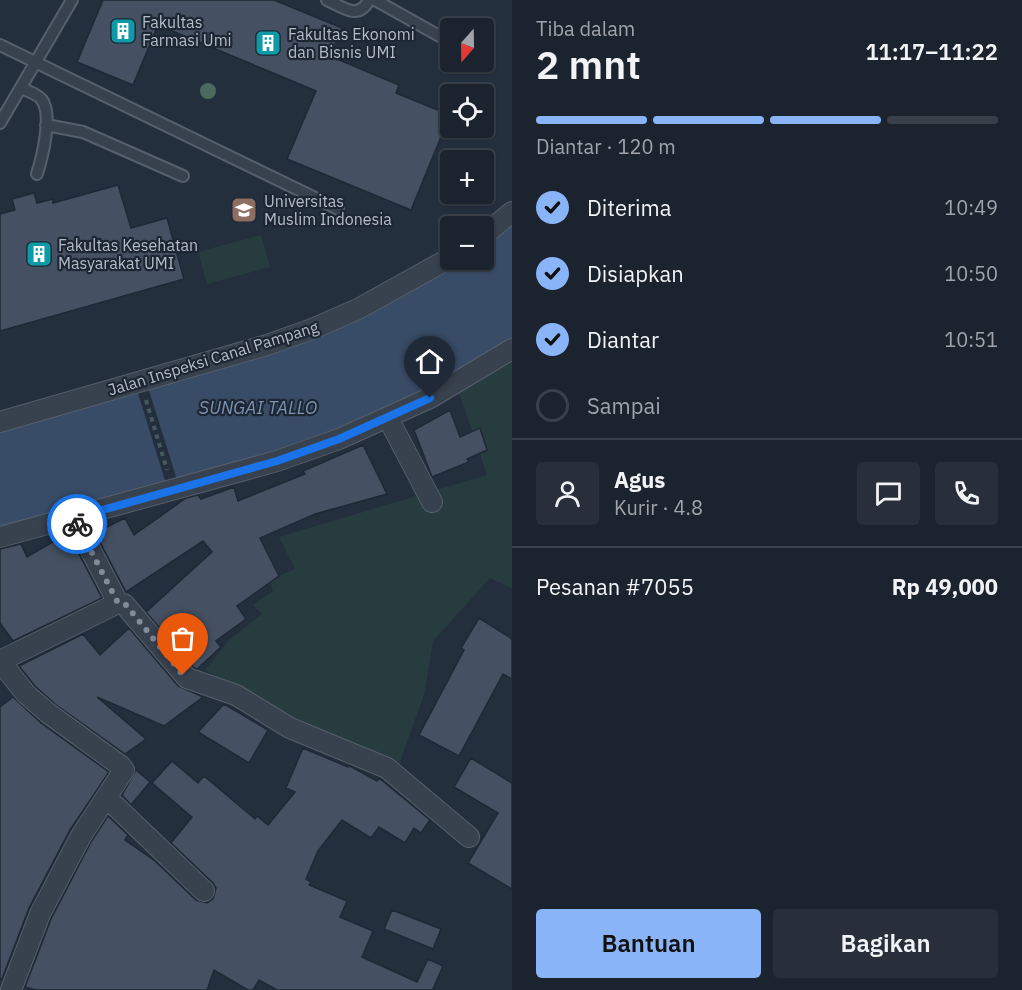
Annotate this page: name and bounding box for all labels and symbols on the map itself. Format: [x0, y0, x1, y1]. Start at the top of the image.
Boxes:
place label: Fakultas Farmasi Umi [142, 12, 232, 50]
building icon: Fakultas Farmasi Umi [108, 16, 138, 46]
north arrow [440, 18, 494, 72]
place label: Fakultas Ekonomi dan Bisnis UMI [288, 24, 415, 62]
building icon: Fakultas Ekonomi dan Bisnis UMI [253, 28, 283, 58]
place label: Universitas Muslim Indonesia [264, 191, 392, 229]
school or university icon: Universitas Muslim Indonesia [229, 195, 259, 225]
place label: Fakultas Kesehatan Masyarakat UMI [58, 235, 198, 273]
building icon: Fakultas Kesehatan Masyarakat UMI [24, 239, 54, 269]
street label: Jalan Inspeksi Canal Pampang [105, 316, 321, 400]
pin [404, 336, 455, 398]
water label: SUNGAI TALLO [199, 396, 317, 419]
courier [47, 494, 107, 554]
pin [157, 613, 208, 675]

